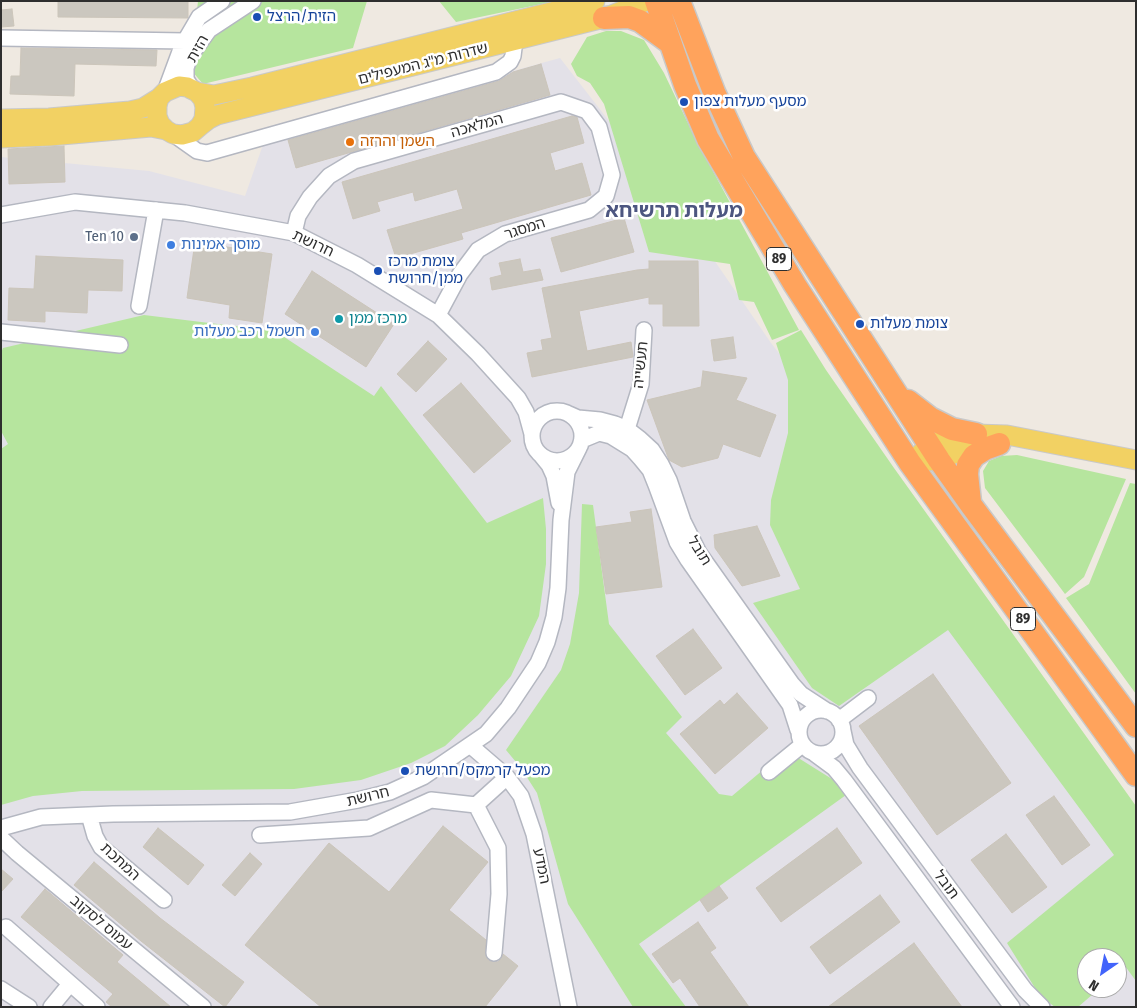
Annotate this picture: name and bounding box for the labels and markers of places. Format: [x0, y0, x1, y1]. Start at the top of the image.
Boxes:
place label: הזית/הרצל [267, 8, 336, 26]
marker: הזית/הרצל [251, 11, 263, 23]
place label: מסעף מעלות צפון [694, 93, 806, 111]
marker: מסעף מעלות צפון [678, 96, 690, 108]
place label: השמן והרזה [360, 133, 435, 151]
marker: השמן והרזה [344, 136, 356, 148]
place label: Ten 10 [85, 228, 124, 246]
marker: Ten 10 [128, 231, 140, 243]
place label: מוסך אמינות [181, 236, 260, 254]
marker: מוסך אמינות [165, 239, 177, 251]
place label: צומת מרכז ממן/חרושת [388, 253, 463, 288]
marker: צומת מרכז ממן/חרושת [372, 265, 384, 277]
place label: מרכז ממן [349, 310, 407, 328]
marker: מרכז ממן [333, 313, 345, 325]
place label: צומת מעלות [870, 315, 948, 333]
marker: צומת מעלות [854, 318, 866, 330]
place label: חשמל רכב מעלות [194, 323, 305, 341]
marker: חשמל רכב מעלות [309, 326, 321, 338]
place label: מפעל קרמקס/חרושת [415, 762, 550, 780]
marker: מפעל קרמקס/חרושת [399, 765, 411, 777]

